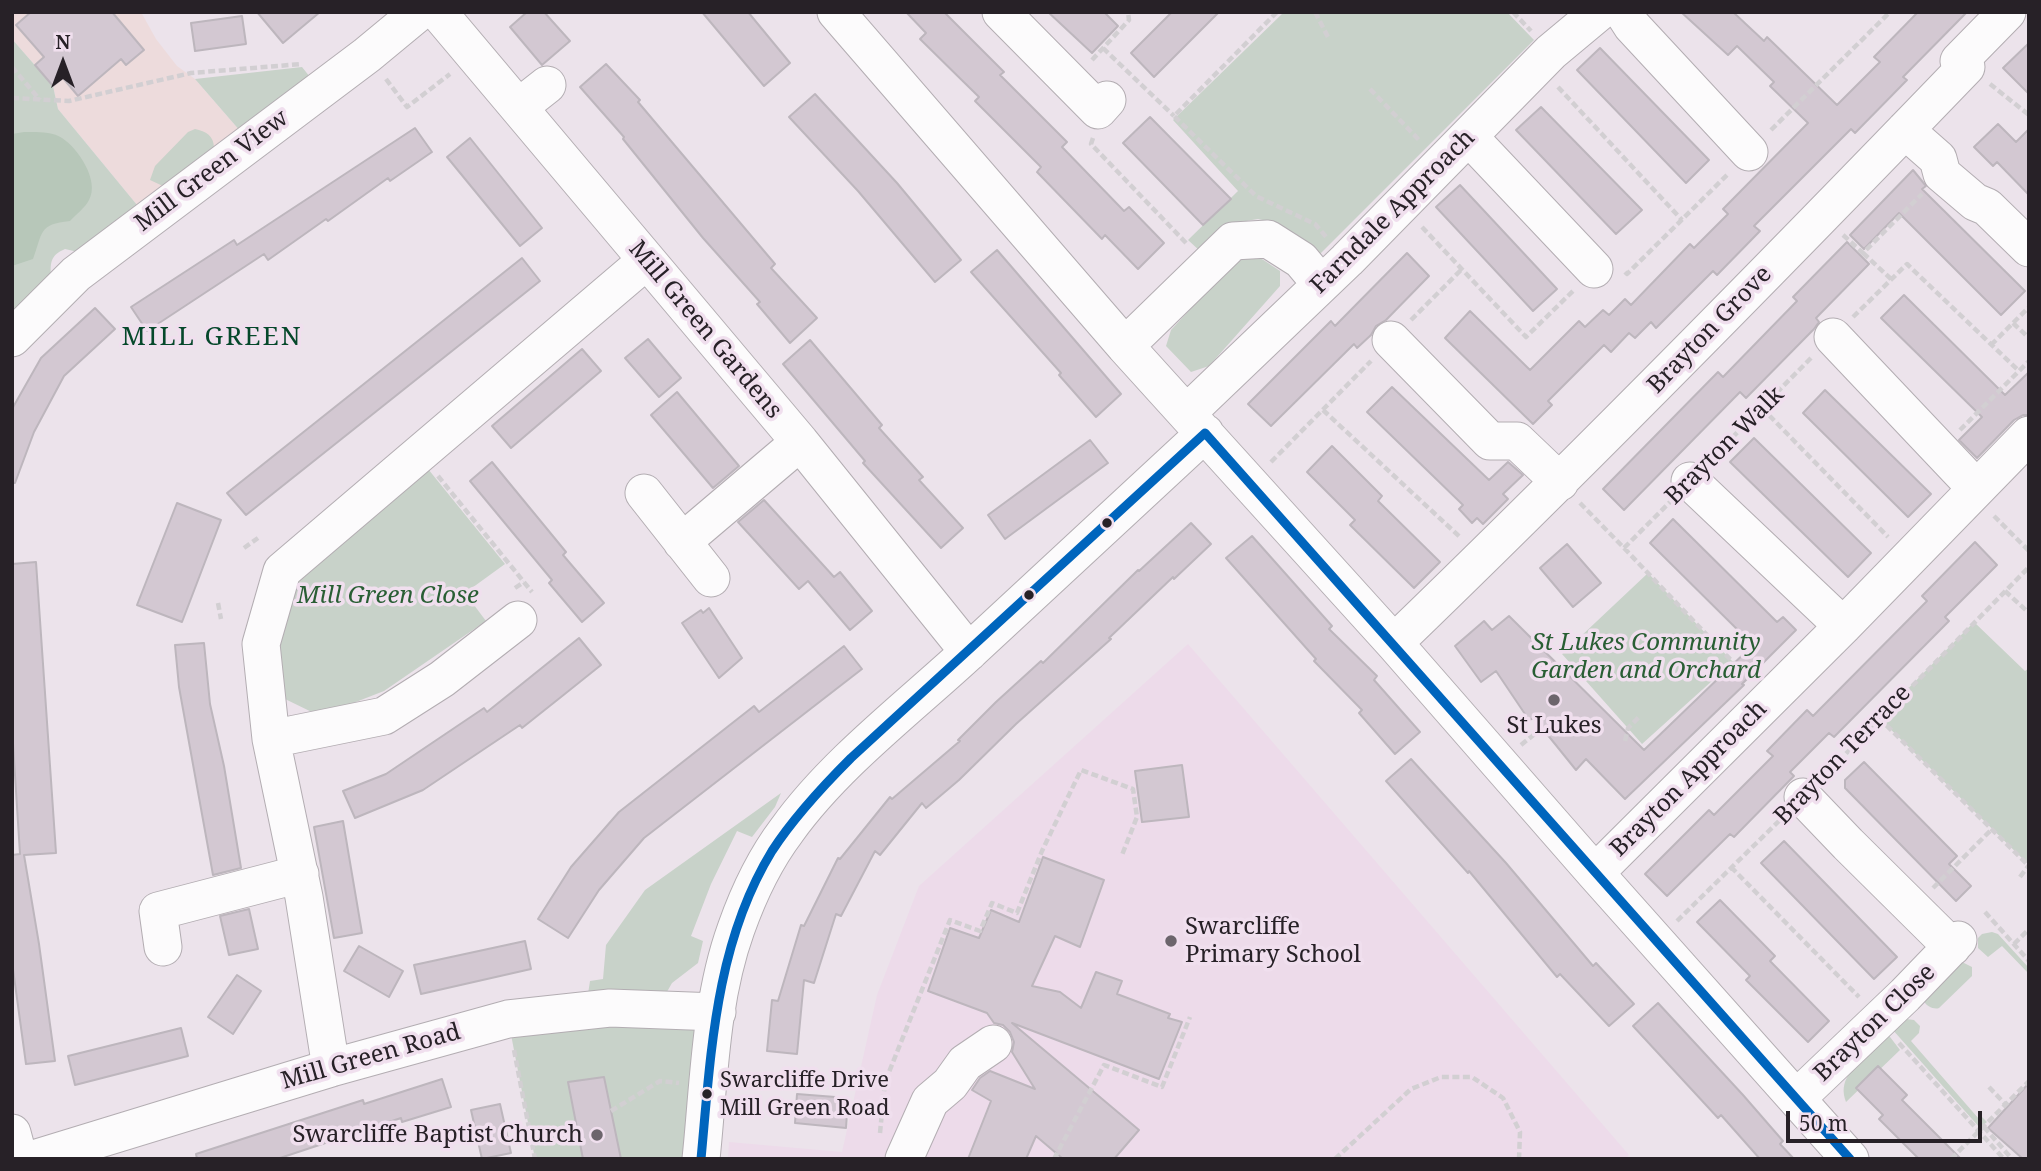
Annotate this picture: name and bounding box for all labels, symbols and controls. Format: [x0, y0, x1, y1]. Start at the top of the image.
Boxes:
north arrow [28, 28, 98, 98]
text: N [56, 29, 70, 55]
street label: Mill Green View [130, 104, 294, 238]
street label: Farndale Approach [1305, 124, 1481, 300]
street label: Mill Green Gardens [622, 235, 788, 425]
street label: Brayton Grove [1642, 260, 1778, 400]
district label: MILL GREEN [123, 322, 301, 354]
street label: Brayton Walk [1660, 381, 1790, 511]
unlabelled marker [1100, 516, 1114, 530]
park label: Mill Green Close [297, 582, 479, 610]
unlabelled marker [1022, 588, 1036, 602]
park label: St Lukes Community Garden and Orchard [1531, 629, 1761, 685]
street label: Brayton Terrace [1769, 679, 1917, 831]
marker: St Lukes [1546, 692, 1562, 708]
street label: Brayton Approach [1605, 695, 1773, 863]
place label: St Lukes [1506, 712, 1602, 740]
place label: Swarcliffe Primary School [1185, 913, 1361, 969]
marker: Swarcliffe Primary School [1163, 933, 1179, 949]
street label: Brayton Close [1809, 958, 1941, 1088]
street label: Mill Green Road [278, 1018, 464, 1096]
place label: Swarcliffe Drive Mill Green Road [720, 1068, 890, 1120]
marker: Swarcliffe Drive Mill Green Road [700, 1087, 714, 1101]
scale bar [1789, 1098, 1985, 1142]
text: 50 m [1799, 1109, 1848, 1137]
place label: Swarcliffe Baptist Church [293, 1121, 583, 1149]
marker: Swarcliffe Baptist Church [589, 1127, 605, 1143]

